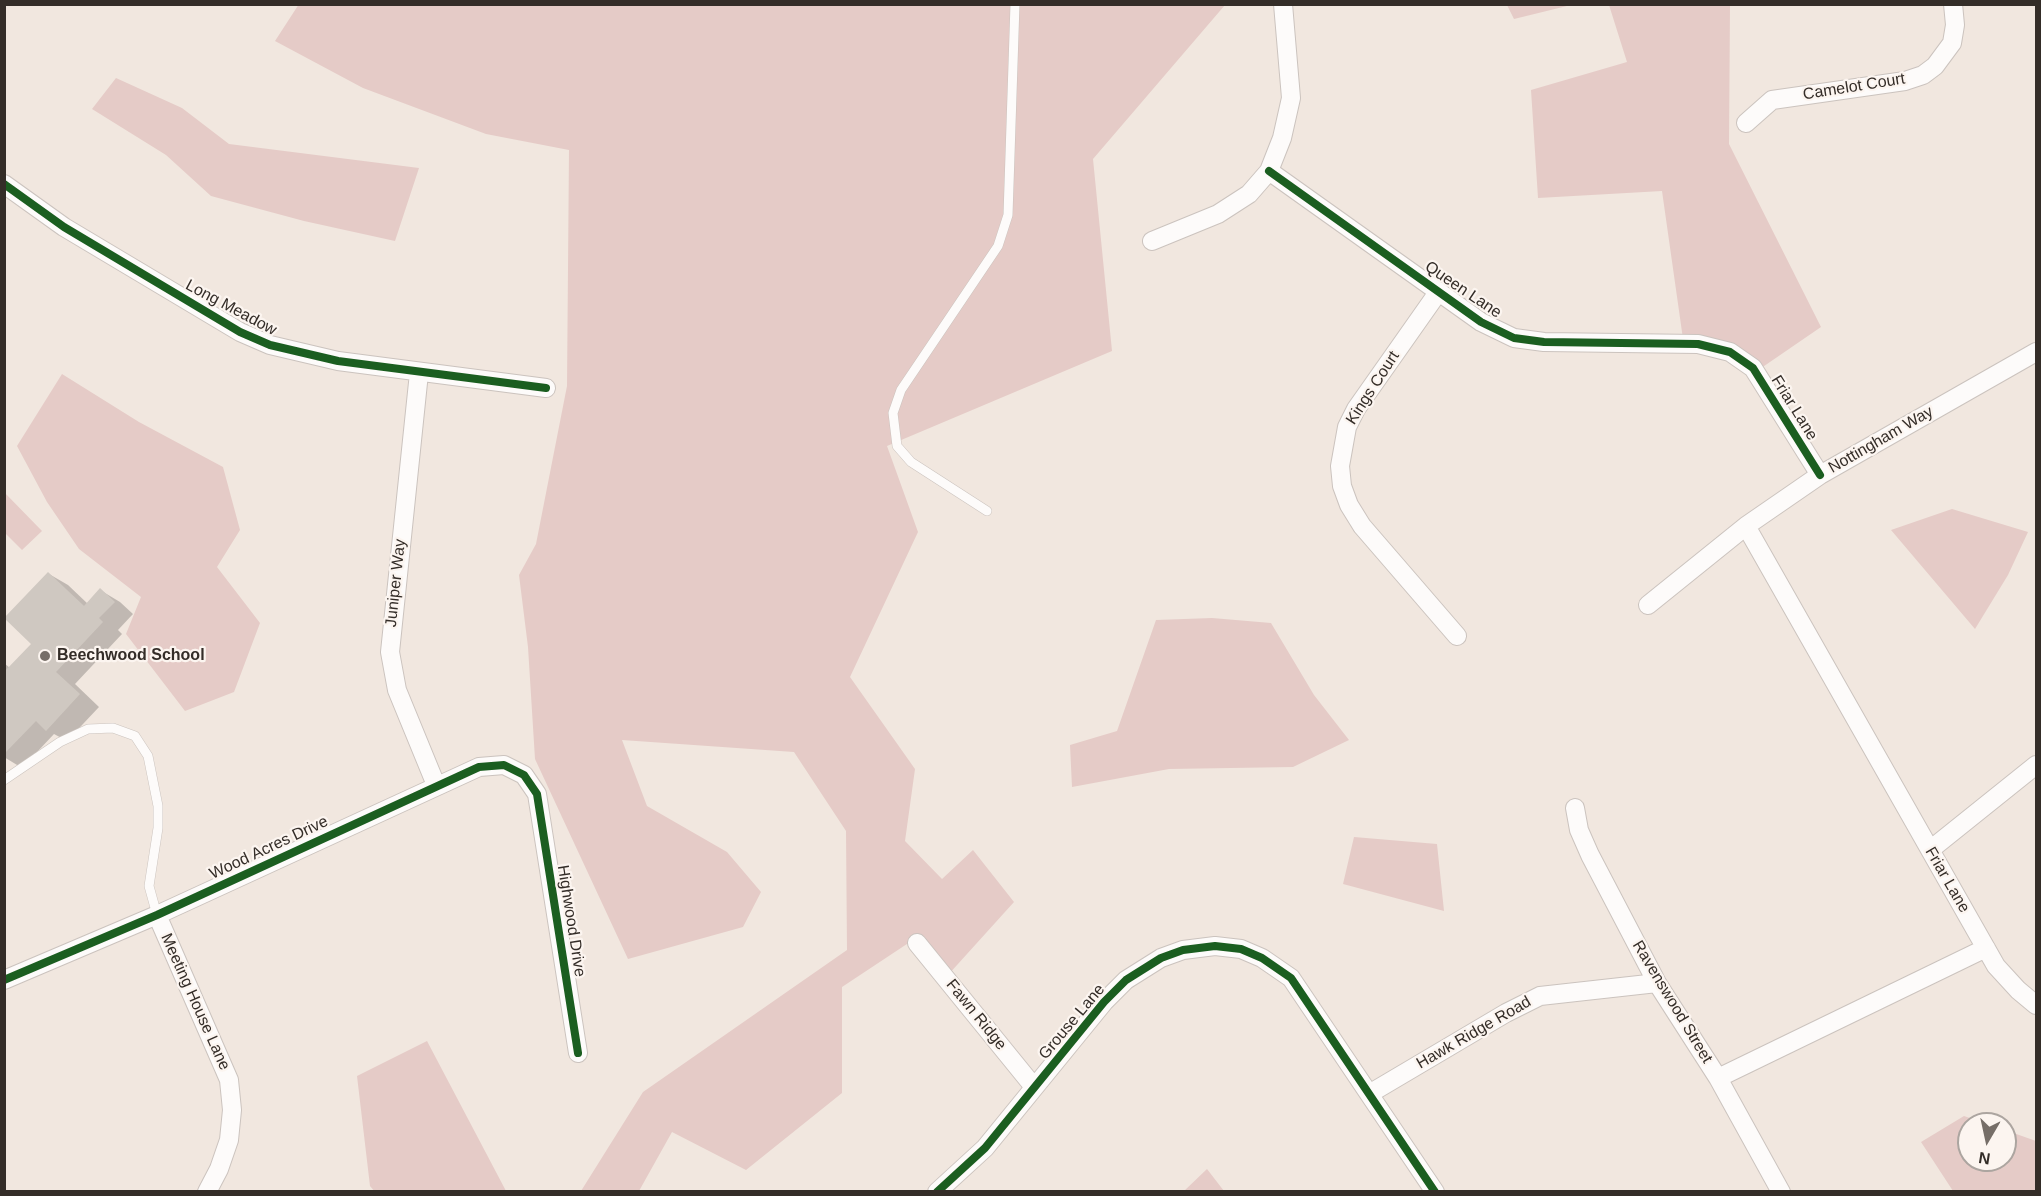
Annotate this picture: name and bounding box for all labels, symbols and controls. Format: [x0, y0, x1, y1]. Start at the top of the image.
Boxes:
street label: Camelot Court [1802, 69, 1906, 105]
street label: Queen Lane [1421, 257, 1505, 323]
street label: Long Meadow [182, 276, 280, 340]
street label: Kings Court [1342, 348, 1404, 428]
street label: Friar Lane [1767, 372, 1821, 444]
street label: Nottingham Way [1825, 402, 1937, 478]
street label: Juniper Way [382, 538, 410, 628]
place label: Beechwood School [57, 646, 205, 666]
marker: Beechwood School [38, 649, 52, 663]
street label: Wood Acres Drive [207, 812, 331, 884]
street label: Friar Lane [1920, 844, 1974, 916]
street label: Highwood Drive [553, 864, 589, 978]
street label: Meeting House Lane [156, 931, 234, 1073]
street label: Ravenswood Street [1628, 937, 1716, 1067]
street label: Fawn Ridge [942, 976, 1010, 1054]
street label: Grouse Lane [1035, 980, 1109, 1064]
street label: Hawk Ridge Road [1413, 992, 1535, 1074]
north arrow [1957, 1112, 2017, 1172]
text: N [1977, 1149, 1991, 1168]

